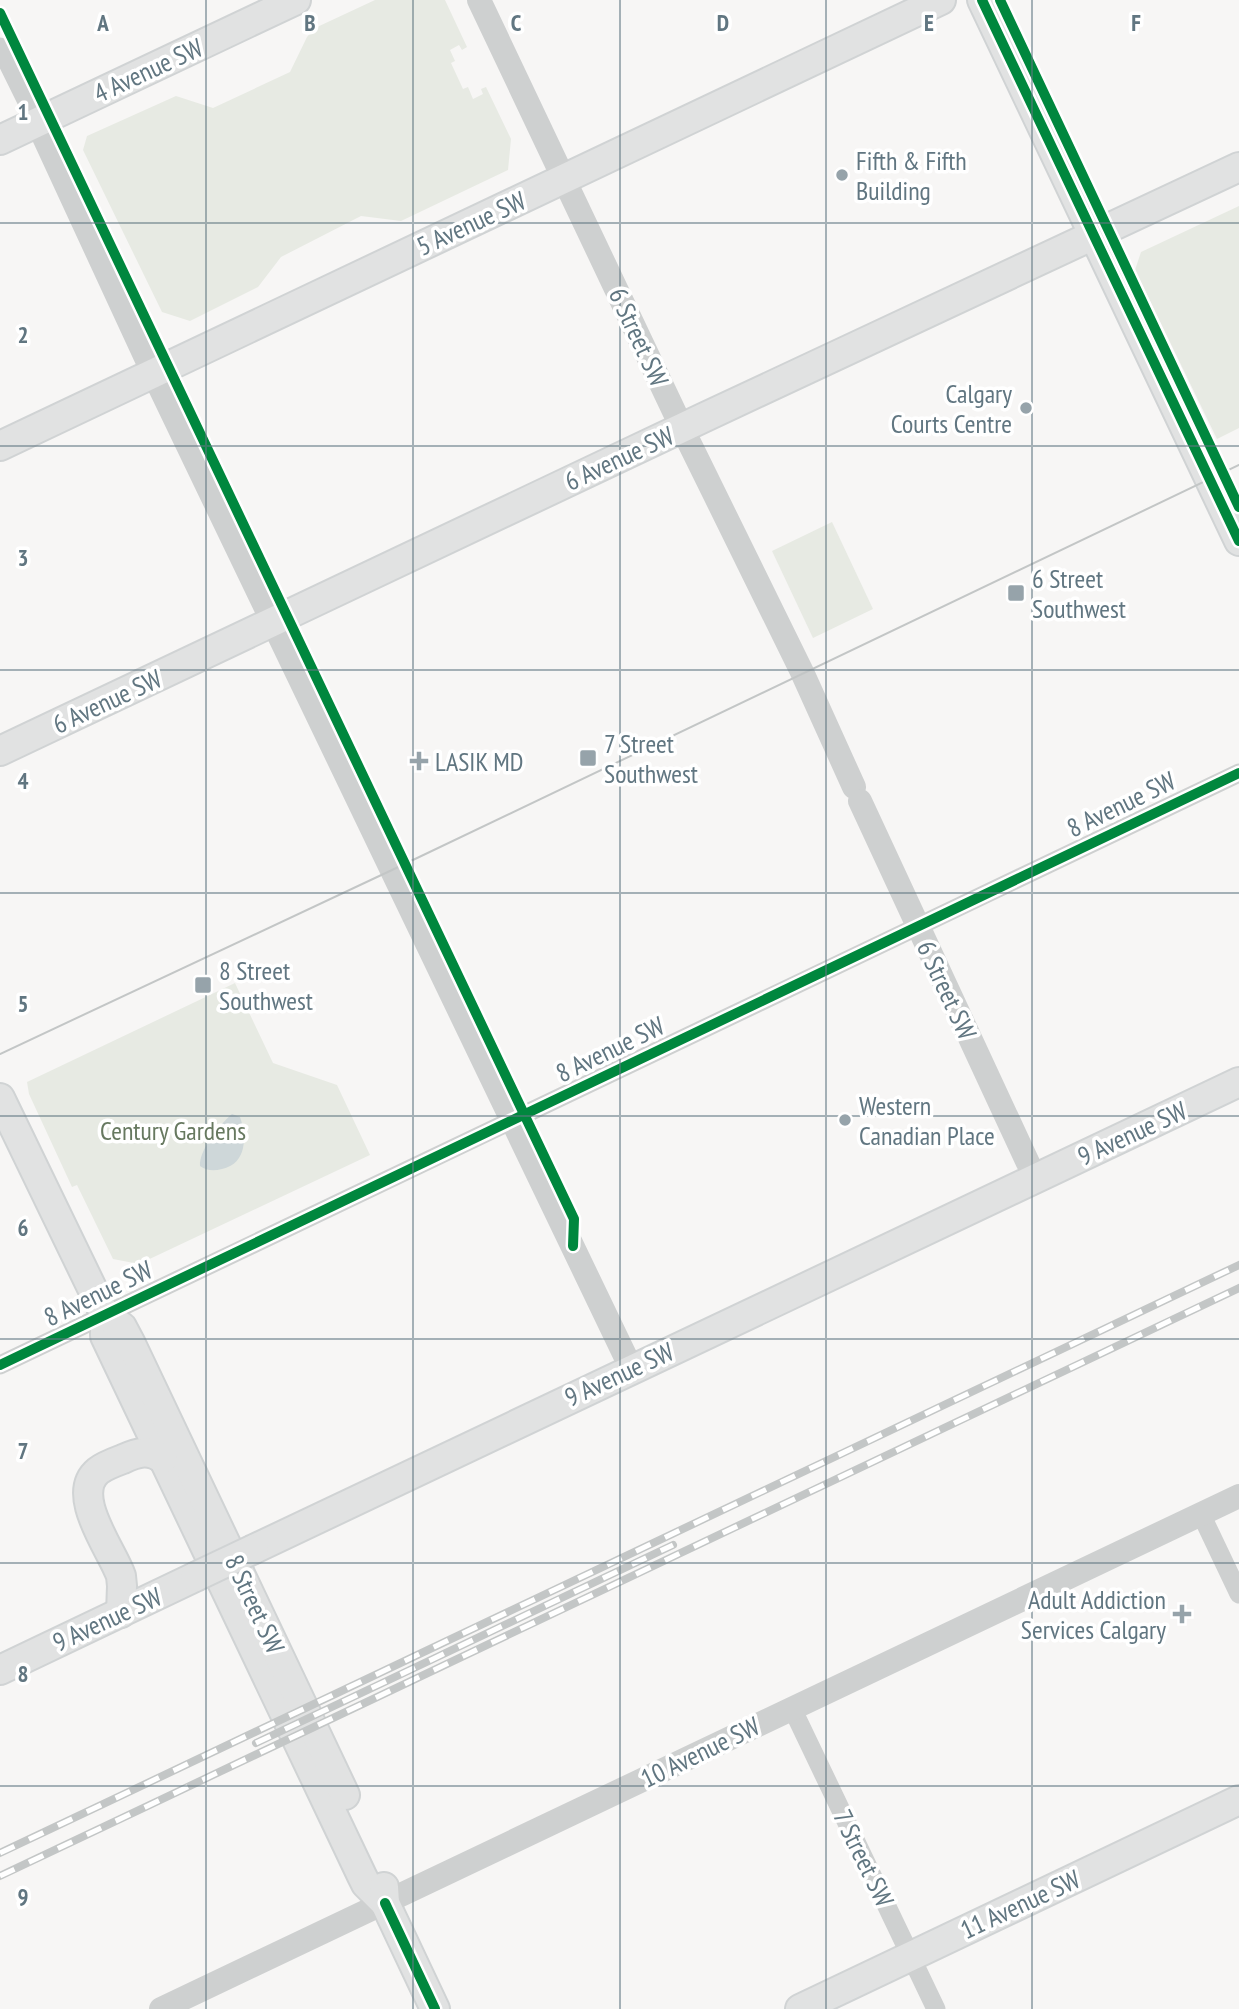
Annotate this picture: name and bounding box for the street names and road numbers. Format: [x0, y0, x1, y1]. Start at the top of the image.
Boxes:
street label: 4 Avenue SW [88, 30, 208, 110]
street label: 5 Avenue SW [411, 183, 531, 263]
street label: 6 Street SW [602, 282, 676, 392]
street label: 6 Avenue SW [559, 418, 679, 498]
street label: 6 Avenue SW [47, 661, 167, 741]
street label: 8 Avenue SW [1061, 763, 1181, 844]
street label: 6 Street SW [910, 935, 984, 1045]
street label: 8 Avenue SW [550, 1008, 670, 1089]
street label: 9 Avenue SW [1072, 1093, 1192, 1173]
street label: 8 Avenue SW [38, 1252, 158, 1333]
street label: 9 Avenue SW [559, 1334, 679, 1414]
street label: 8 Street SW [218, 1549, 292, 1659]
street label: 9 Avenue SW [47, 1579, 167, 1659]
street label: 10 Avenue SW [635, 1709, 765, 1795]
street label: 7 Street SW [826, 1804, 902, 1912]
street label: 11 Avenue SW [955, 1862, 1085, 1946]

